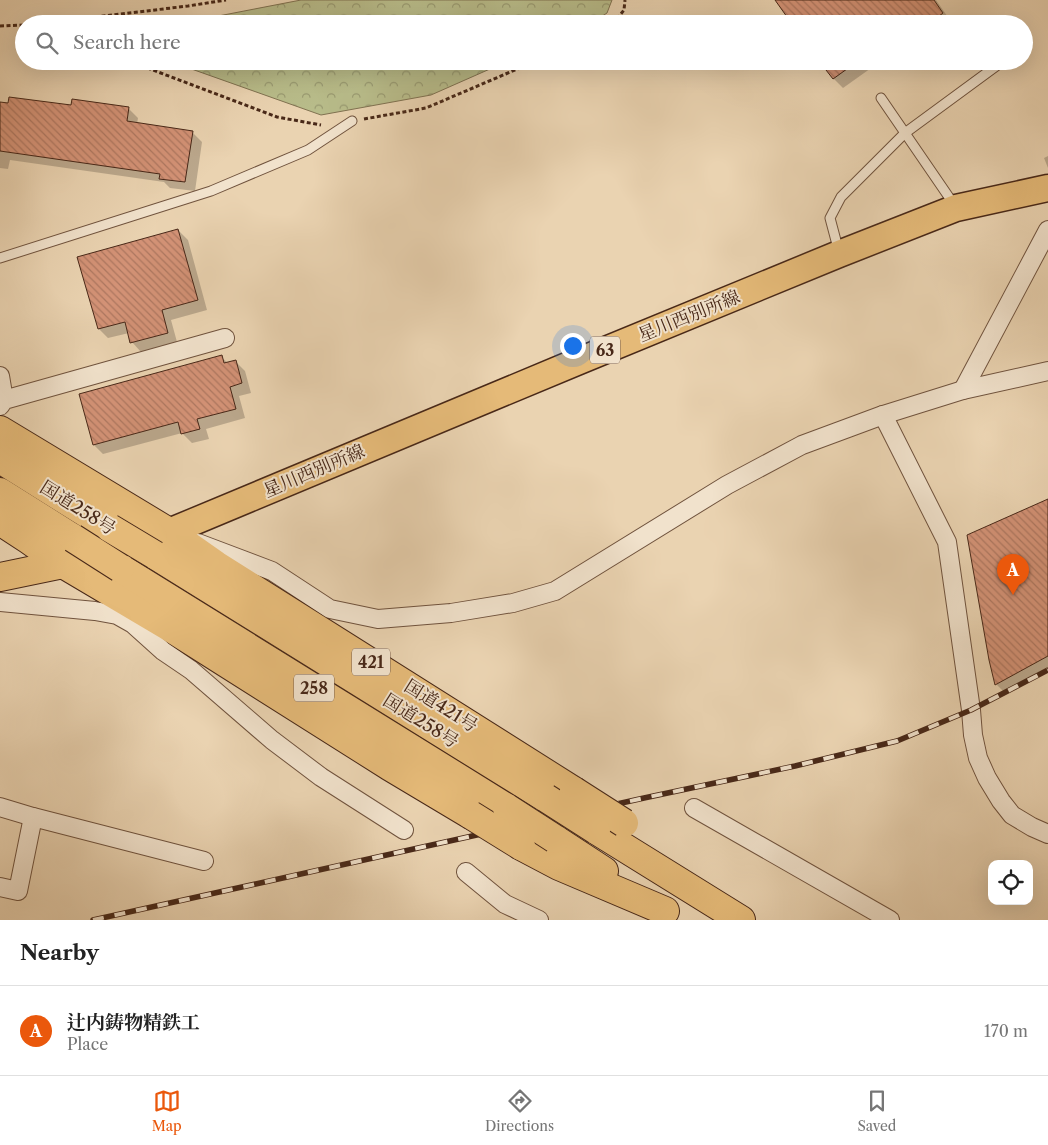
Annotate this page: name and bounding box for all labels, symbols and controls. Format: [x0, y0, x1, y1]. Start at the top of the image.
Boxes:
search box [15, 15, 1033, 70]
icon: search [33, 29, 61, 57]
text: Search here [73, 31, 181, 54]
street label: 星川西別所線 [635, 286, 743, 346]
your location [560, 333, 586, 359]
road number: 63 [590, 336, 620, 364]
street label: 星川西別所線 [260, 440, 368, 502]
street label: 国道258号 [36, 476, 120, 540]
pin: A [997, 554, 1029, 595]
road number: 421 [352, 649, 390, 676]
road number: 258 [294, 674, 334, 701]
street label: 国道421号 [400, 675, 482, 737]
street label: 国道258号 [379, 689, 463, 753]
map controls [988, 860, 1033, 905]
button: locate [988, 860, 1033, 905]
text: Nearby [20, 940, 99, 965]
text: 辻内鋳物精鉄工 [67, 1011, 200, 1034]
text: A [30, 1021, 42, 1041]
text: 170 m [984, 1021, 1028, 1041]
text: Place [67, 1034, 108, 1054]
tab: Map [152, 1087, 182, 1135]
tab: Directions [485, 1087, 554, 1135]
tab: Saved [857, 1087, 896, 1135]

